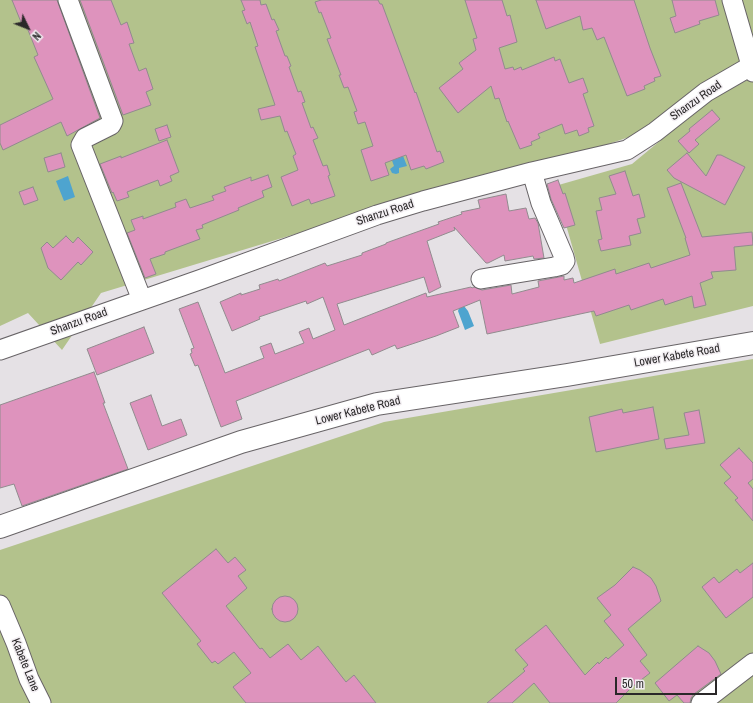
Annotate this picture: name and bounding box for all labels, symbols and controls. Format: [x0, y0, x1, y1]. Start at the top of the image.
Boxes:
north arrow [8, 8, 48, 48]
text: N [29, 29, 44, 43]
street label: Shanzu Road [667, 78, 725, 124]
street label: Shanzu Road [354, 197, 416, 229]
street label: Shanzu Road [49, 305, 109, 339]
street label: Lower Kabete Road [633, 341, 721, 371]
street label: Lower Kabete Road [314, 393, 402, 429]
street label: Kabete Lane [8, 636, 42, 694]
scale bar [617, 669, 719, 695]
text: 50 m [622, 676, 644, 692]

